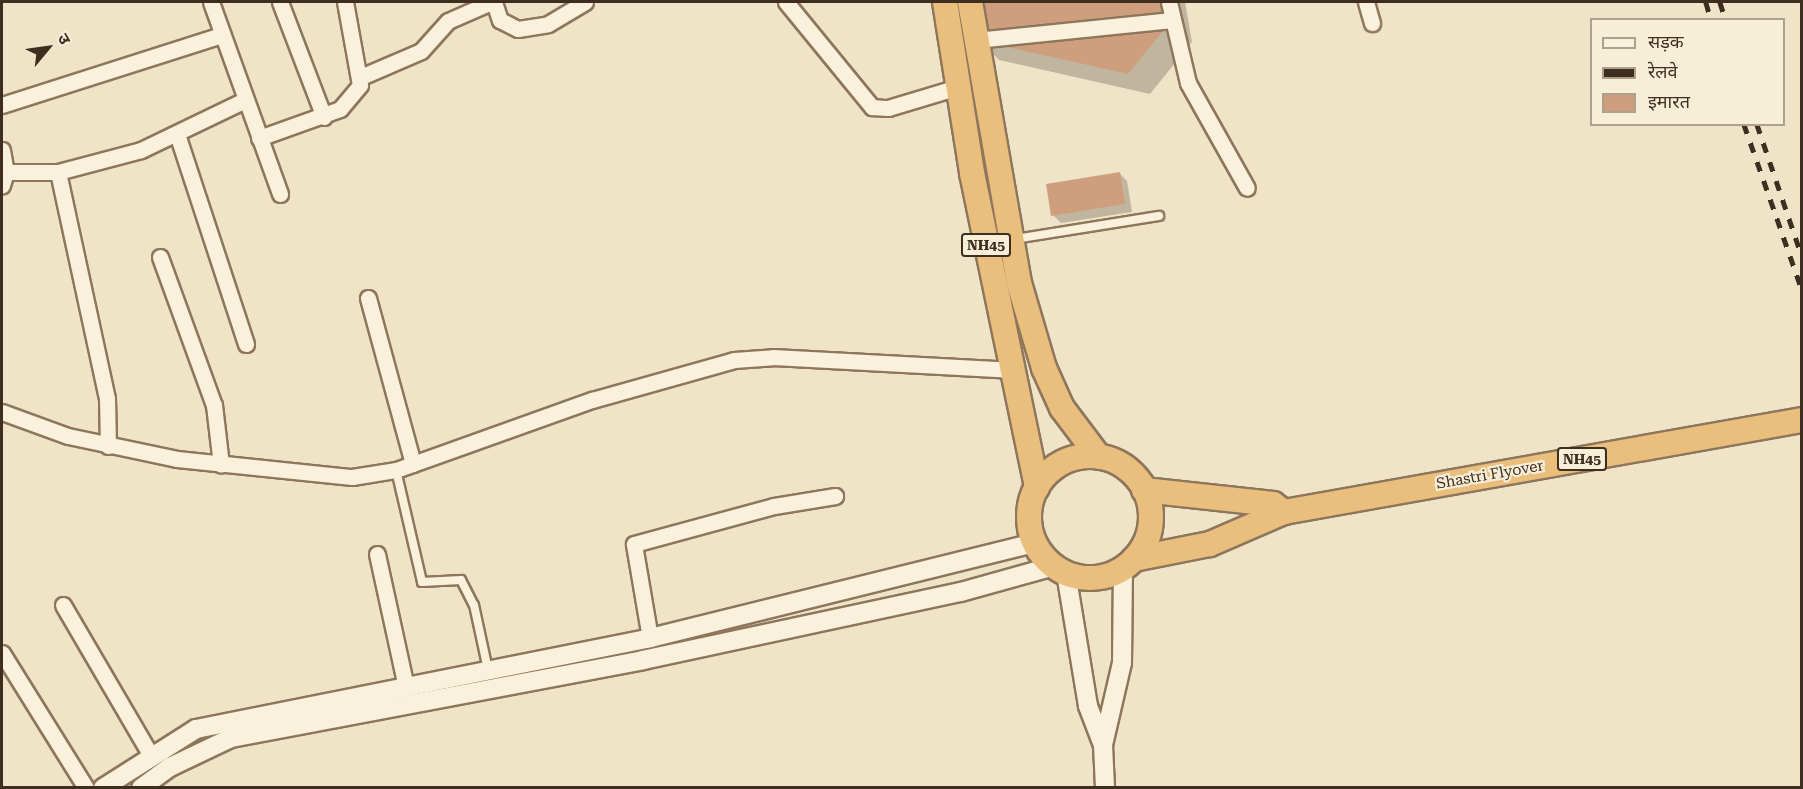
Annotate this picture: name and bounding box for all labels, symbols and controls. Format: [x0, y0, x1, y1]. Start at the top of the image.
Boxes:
north arrow [18, 18, 78, 78]
legend [1590, 18, 1785, 126]
text: उ [54, 30, 75, 48]
text: सड़क [1648, 31, 1684, 52]
text: रेलवे [1648, 61, 1678, 82]
text: इमारत [1648, 91, 1690, 112]
road number: NH45 [960, 234, 1012, 256]
road number: NH45 [1556, 448, 1608, 470]
street label: Shastri Flyover [1435, 457, 1545, 493]

